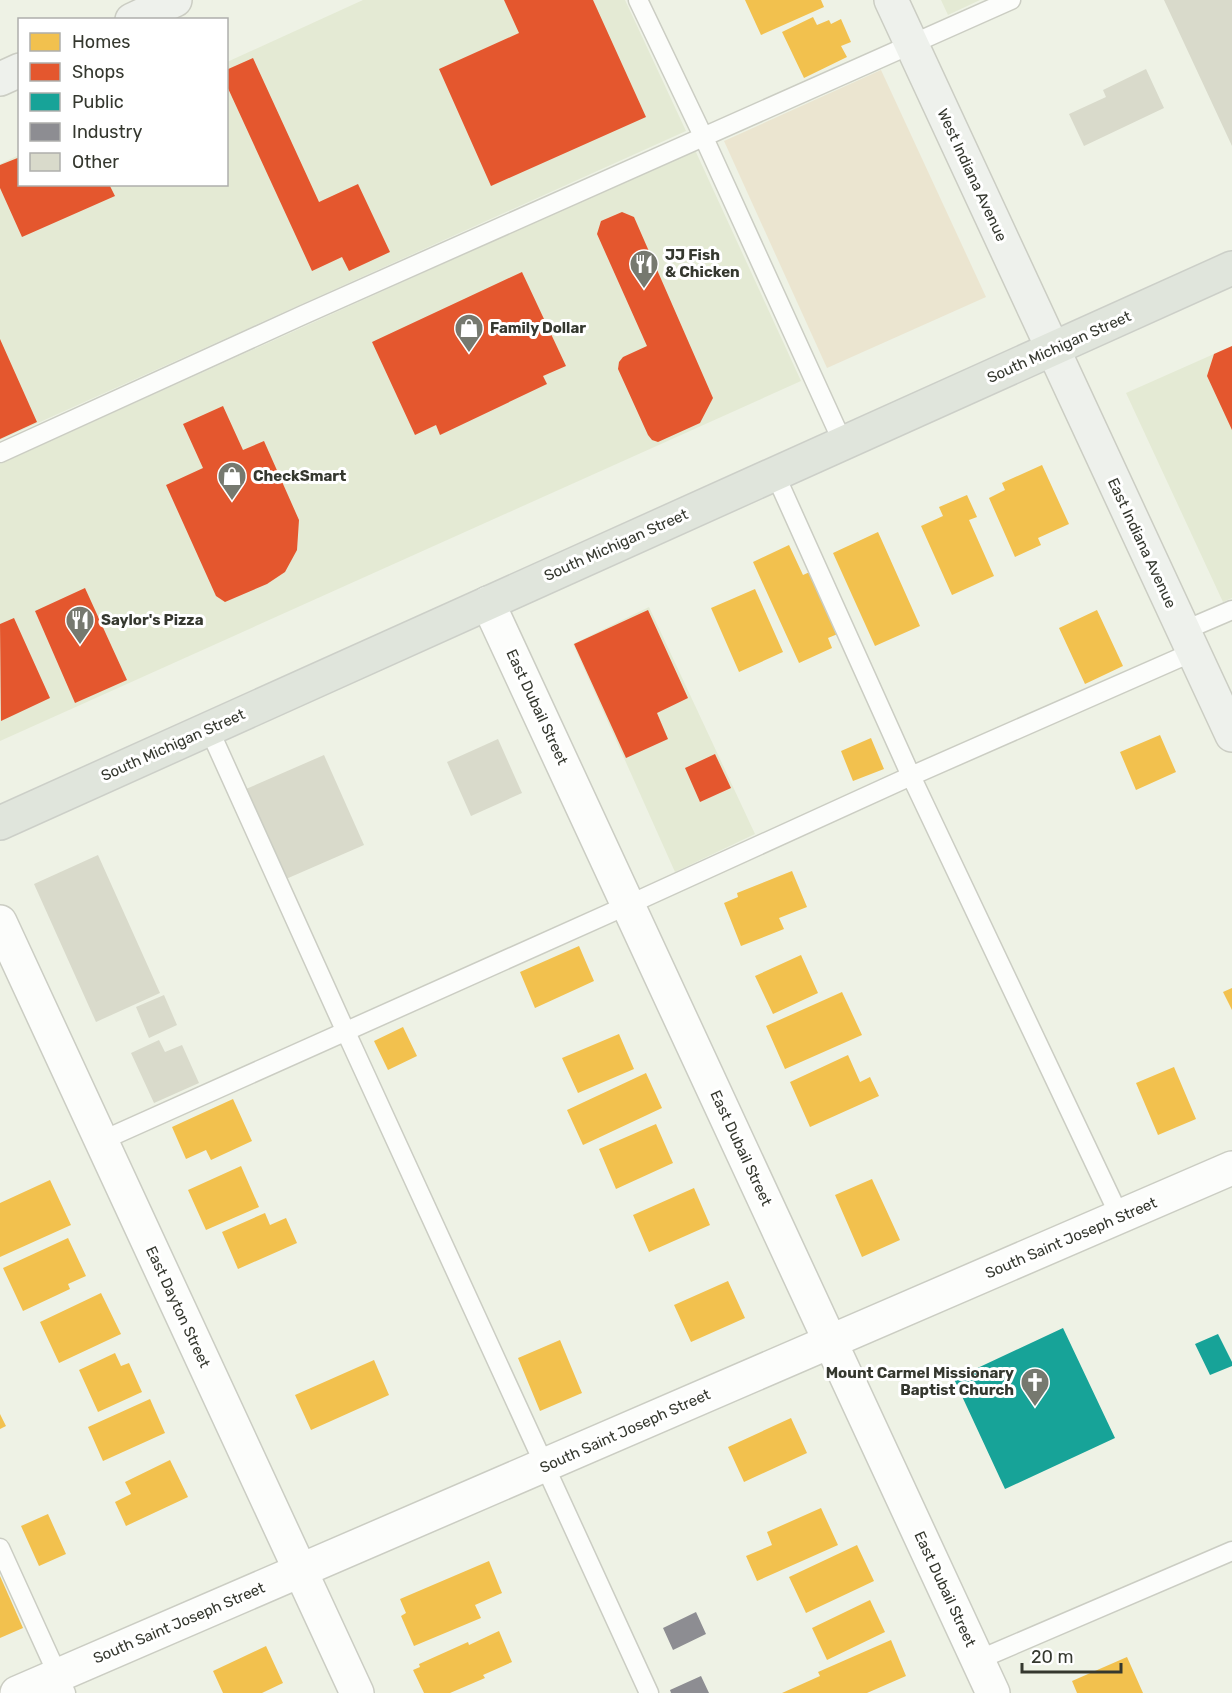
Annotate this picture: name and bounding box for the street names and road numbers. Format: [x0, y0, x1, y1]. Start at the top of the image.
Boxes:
street label: West Indiana Avenue [933, 106, 1011, 244]
street label: South Michigan Street [984, 307, 1134, 387]
street label: East Indiana Avenue [1104, 475, 1180, 611]
street label: South Michigan Street [541, 505, 691, 585]
street label: East Dubail Street [502, 646, 572, 768]
street label: South Michigan Street [98, 705, 248, 785]
street label: East Dubail Street [706, 1087, 776, 1209]
street label: South Saint Joseph Street [982, 1194, 1160, 1282]
street label: East Dayton Street [142, 1243, 214, 1371]
street label: South Saint Joseph Street [537, 1385, 713, 1477]
street label: East Dubail Street [910, 1528, 980, 1650]
street label: South Saint Joseph Street [90, 1579, 268, 1667]

